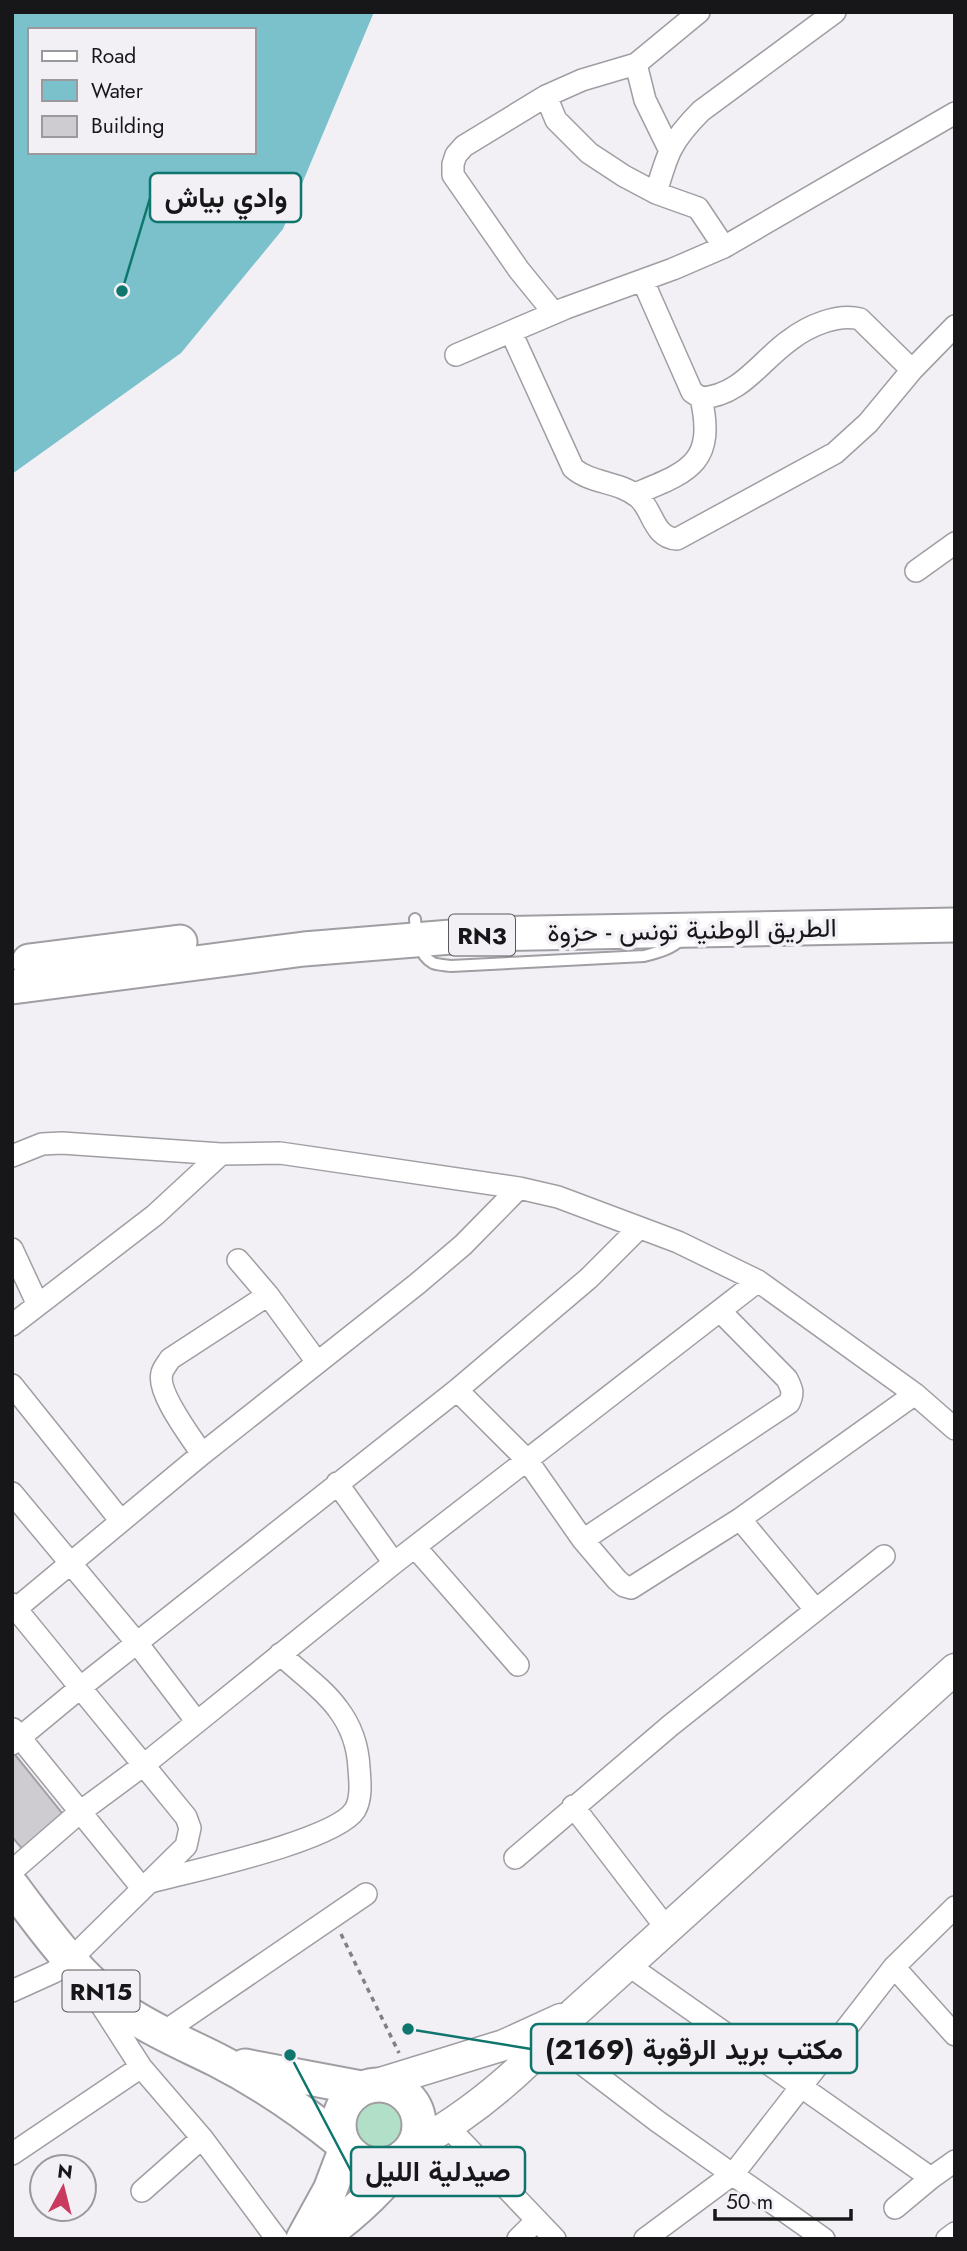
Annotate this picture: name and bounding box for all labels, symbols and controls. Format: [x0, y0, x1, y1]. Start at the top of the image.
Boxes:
legend [28, 28, 256, 154]
text: Road [91, 41, 136, 71]
text: Water [91, 76, 144, 106]
text: Building [91, 111, 164, 141]
callout: وادي بياش [150, 173, 301, 222]
text: وادي بياش [165, 177, 287, 221]
street label: الطريق الوطنية تونس - حزوة [547, 908, 837, 952]
road number: RN3 [449, 915, 515, 956]
road number: RN15 [62, 1970, 140, 2012]
callout: مكتب بريد الرقوبة (2169) [531, 2024, 857, 2073]
text: مكتب بريد الرقوبة (2169) [545, 2029, 843, 2070]
callout: صيدلية الليل [351, 2147, 525, 2196]
text: صيدلية الليل [365, 2151, 511, 2192]
north arrow [28, 2153, 98, 2223]
text: N [56, 2157, 74, 2186]
scale bar [715, 2178, 852, 2222]
text: 50 m [726, 2187, 773, 2217]

